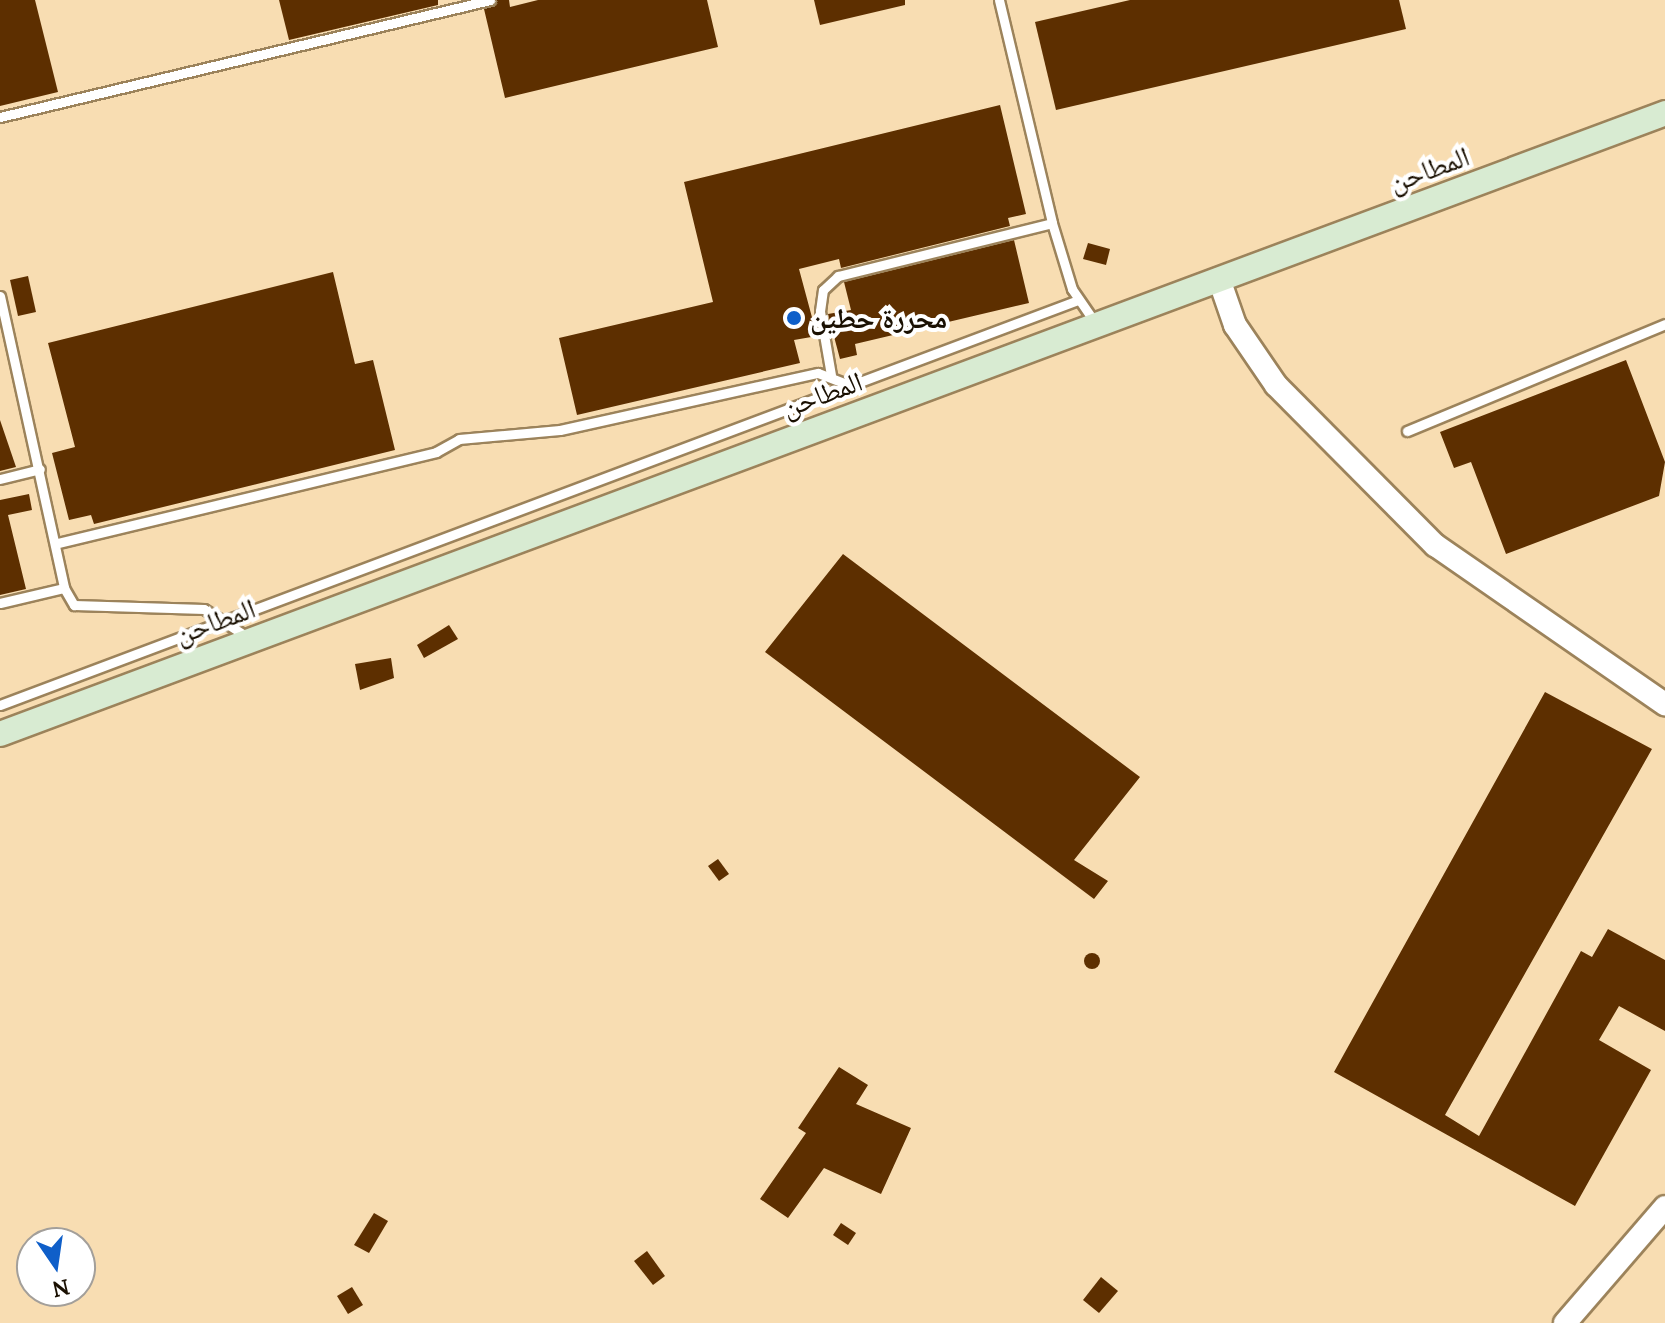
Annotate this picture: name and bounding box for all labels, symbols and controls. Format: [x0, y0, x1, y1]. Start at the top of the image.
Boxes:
street label: المطاحن [1384, 139, 1474, 199]
place label: محررة حطين [810, 301, 947, 335]
marker: محررة حطين [785, 309, 803, 327]
street label: المطاحن [777, 364, 867, 424]
street label: المطاحن [170, 591, 260, 651]
north arrow [16, 1227, 96, 1307]
text: N [50, 1273, 72, 1304]

